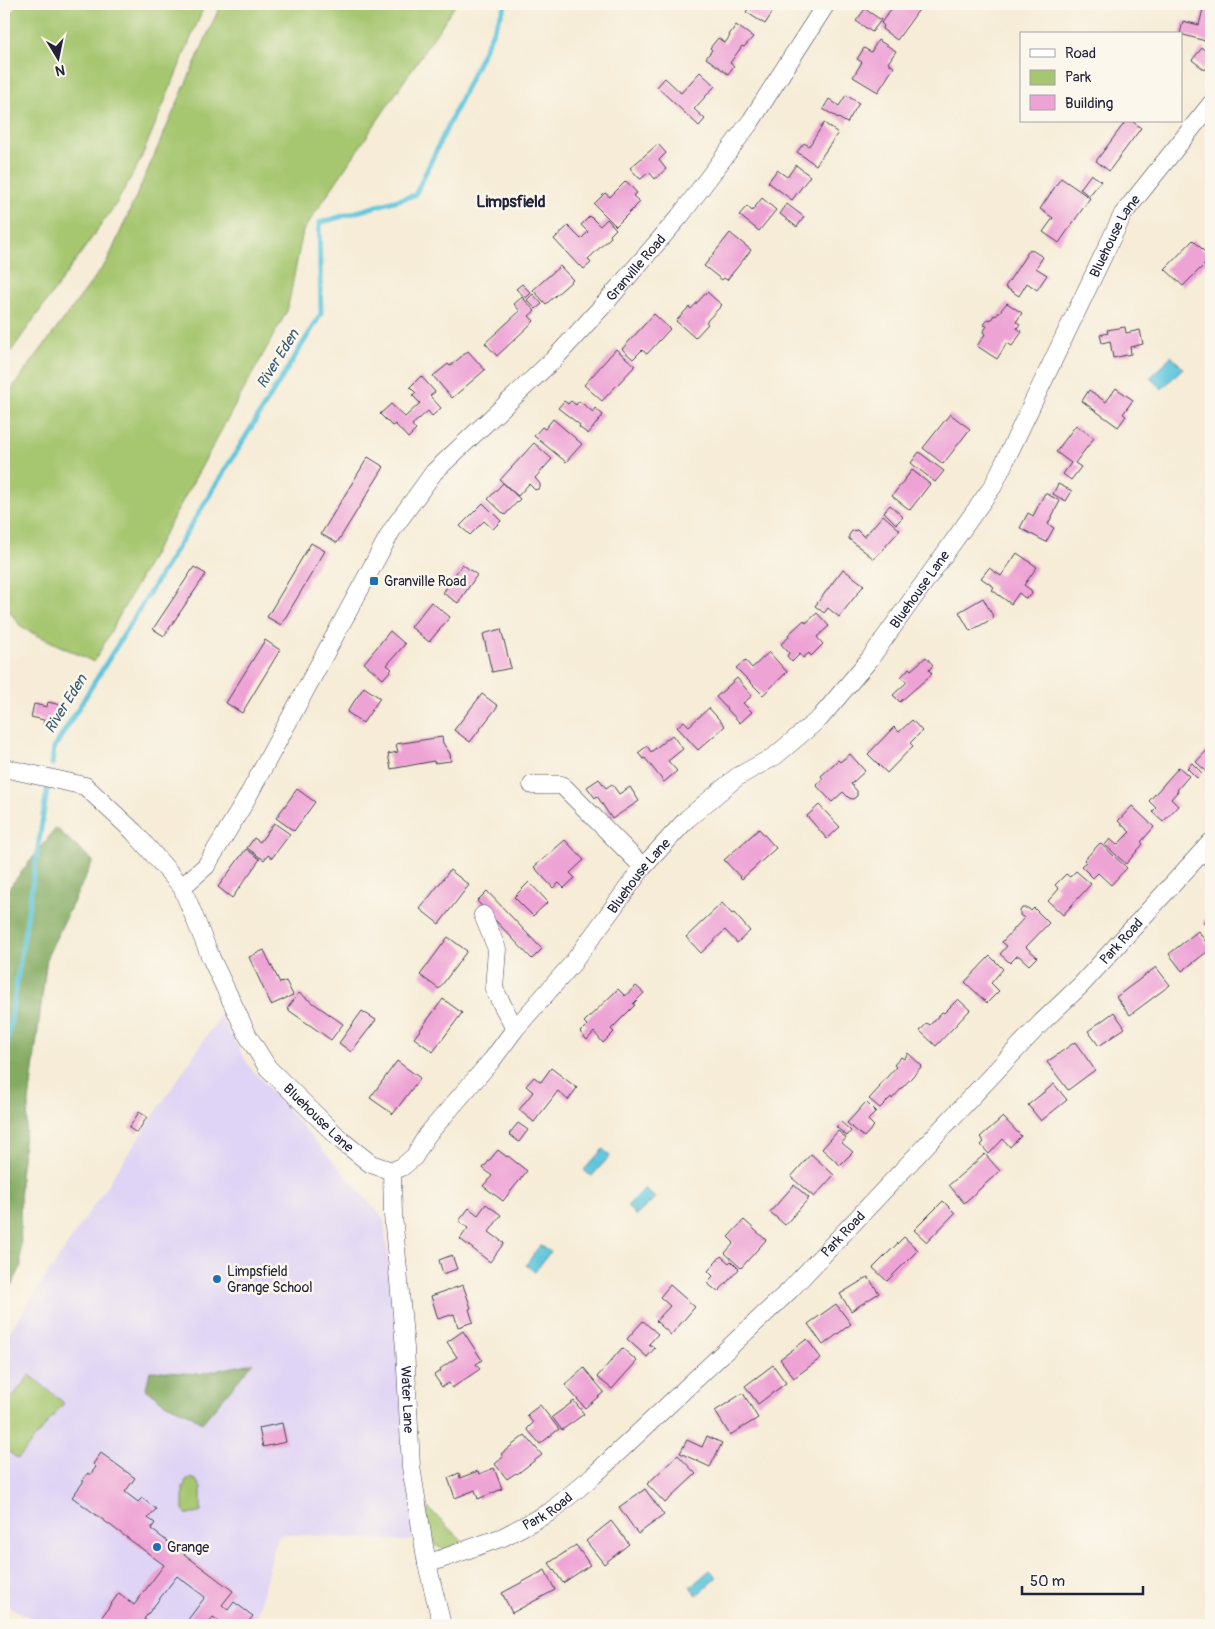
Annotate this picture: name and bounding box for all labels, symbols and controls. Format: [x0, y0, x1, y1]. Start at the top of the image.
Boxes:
north arrow [32, 32, 82, 82]
legend [1020, 32, 1182, 122]
text: Road [1065, 44, 1096, 63]
text: N [54, 61, 66, 80]
text: Park [1065, 68, 1092, 87]
text: Building [1065, 94, 1113, 113]
street label: Bluehouse Lane [1086, 191, 1144, 280]
district label: Limpsfield [476, 192, 546, 212]
street label: Granville Road [602, 231, 669, 305]
water label: River Eden [253, 325, 304, 392]
street label: Bluehouse Lane [886, 547, 953, 631]
place label: Granville Road [384, 573, 467, 590]
marker: Granville Road [368, 575, 380, 587]
water label: River Eden [41, 670, 92, 737]
street label: Bluehouse Lane [604, 834, 674, 917]
street label: Park Road [1096, 914, 1146, 968]
street label: Bluehouse Lane [280, 1080, 357, 1156]
street label: Park Road [817, 1207, 868, 1260]
place label: Limpsfield Grange School [227, 1263, 312, 1296]
marker: Limpsfield Grange School [211, 1273, 223, 1285]
street label: Water Lane [397, 1365, 418, 1434]
street label: Park Road [519, 1488, 576, 1534]
place label: Grange [167, 1539, 209, 1556]
marker: Grange [151, 1541, 163, 1553]
scale bar [1022, 1564, 1144, 1596]
text: 50 m [1030, 1572, 1065, 1591]

